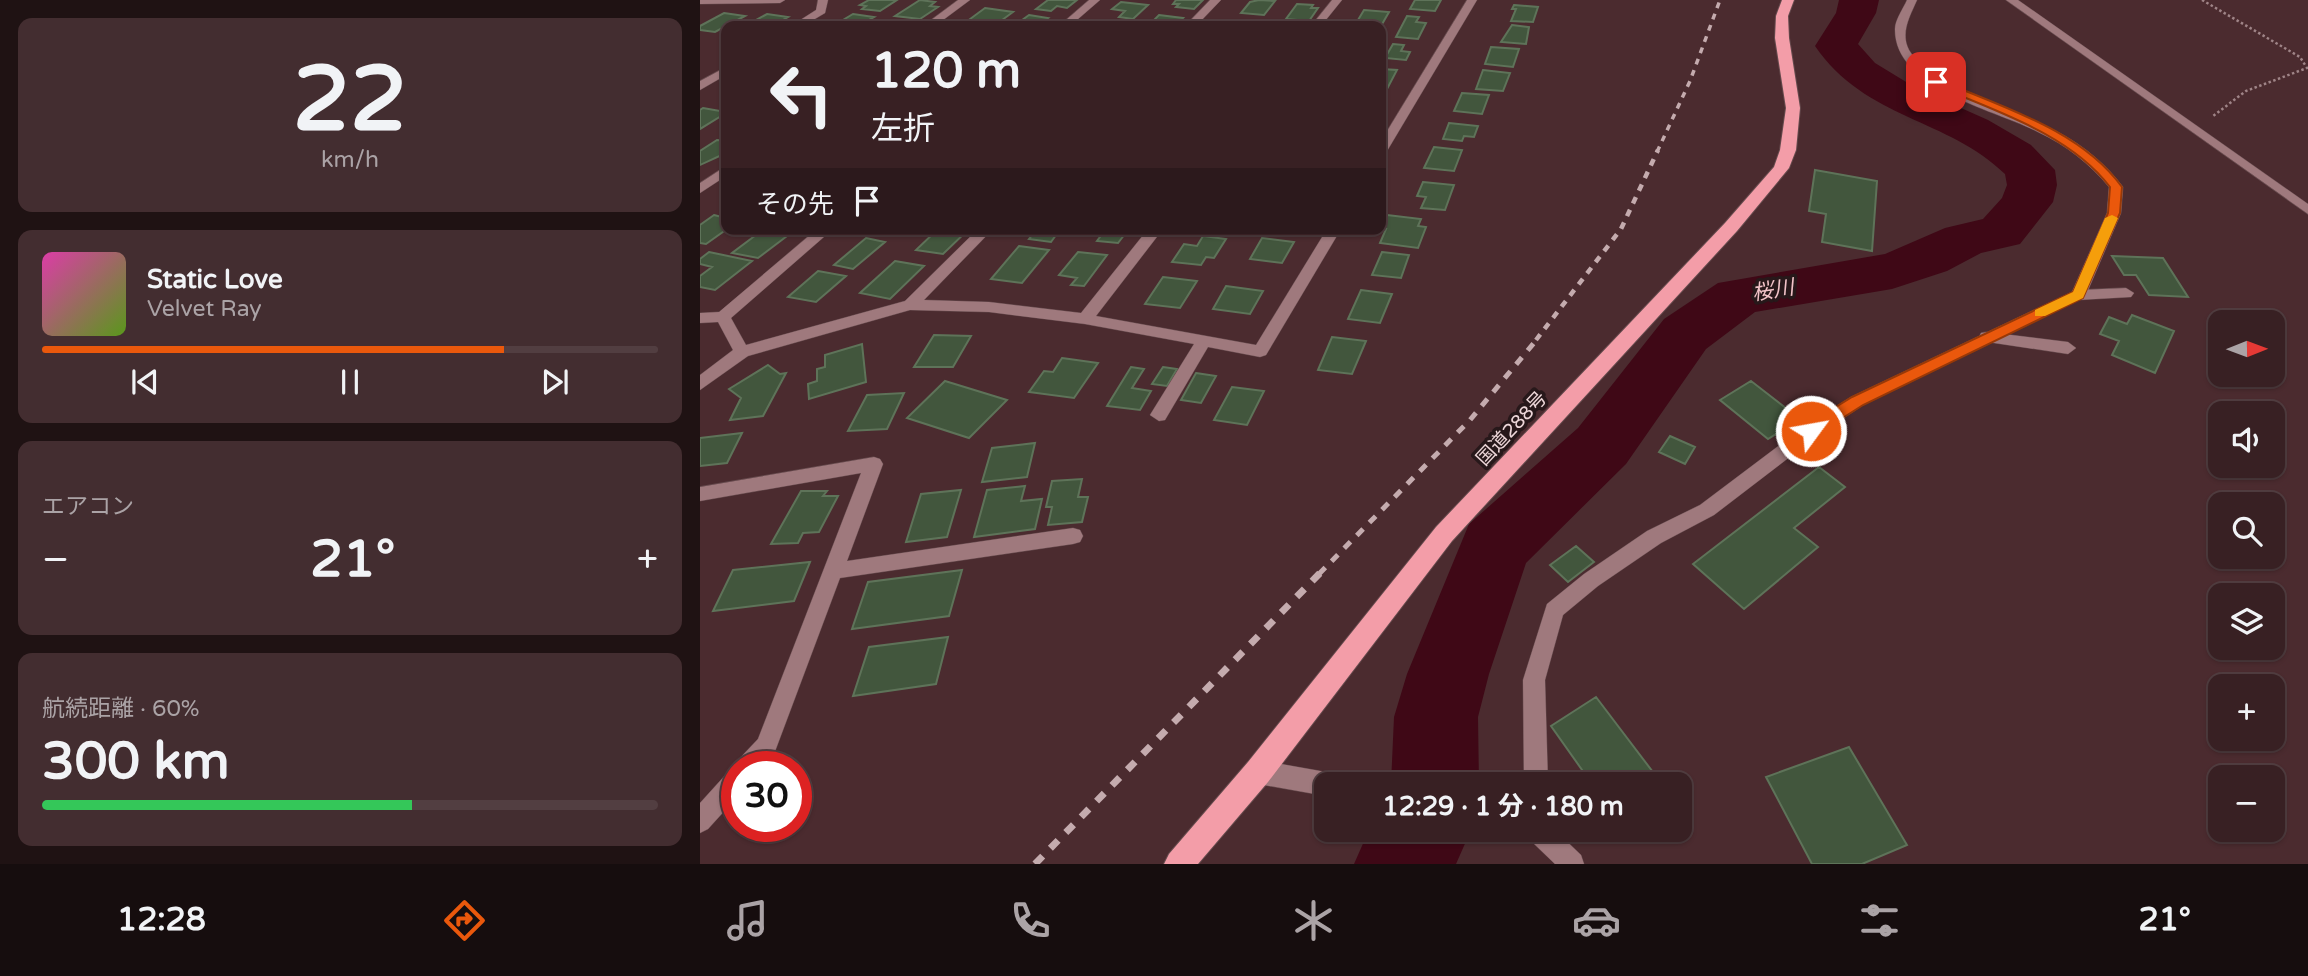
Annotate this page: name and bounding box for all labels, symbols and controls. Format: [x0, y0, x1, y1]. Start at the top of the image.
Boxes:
text: 120 m [871, 42, 1021, 101]
text: 22 [293, 45, 407, 155]
icon: left [756, 49, 847, 140]
pin [1906, 52, 1966, 112]
icon: arrive [1917, 63, 1955, 101]
text: 左折 [871, 110, 935, 148]
text: km/h [321, 146, 379, 174]
icon: arrive [848, 182, 886, 220]
text: その先 [756, 189, 834, 220]
text: Static Love [147, 264, 283, 295]
water label: 桜川 [1750, 275, 1798, 306]
text: Velvet Ray [147, 295, 262, 323]
north arrow [2208, 310, 2286, 387]
map controls [2208, 310, 2285, 842]
icon: previous [126, 363, 164, 401]
icon: pause [331, 363, 369, 401]
icon: next [536, 363, 574, 401]
street label: 国道288号 [1472, 387, 1551, 470]
position arrow [1774, 394, 1848, 468]
button: sound [2208, 401, 2285, 478]
button: search [2208, 492, 2285, 569]
text: エアコン [42, 493, 134, 521]
text: 21° [310, 528, 395, 591]
text: − [42, 537, 69, 583]
text: + [637, 537, 658, 583]
button: layers [2208, 583, 2285, 660]
button: + [2208, 674, 2285, 751]
text: 航続距離 · 60% [42, 695, 200, 723]
text: 300 km [42, 730, 230, 793]
speed limit sign: 30 [721, 751, 812, 842]
button: − [2208, 765, 2285, 842]
text: 12:29 · 1 分 · 180 m [1382, 791, 1624, 822]
icon: directions [440, 896, 489, 945]
icon: music [723, 896, 772, 945]
icon: phone [1006, 896, 1055, 945]
icon: climate [1289, 896, 1338, 945]
icon: car [1572, 896, 1621, 945]
icon: filters [1855, 896, 1904, 945]
text: 12:28 [117, 901, 206, 939]
text: 21° [2139, 901, 2191, 939]

